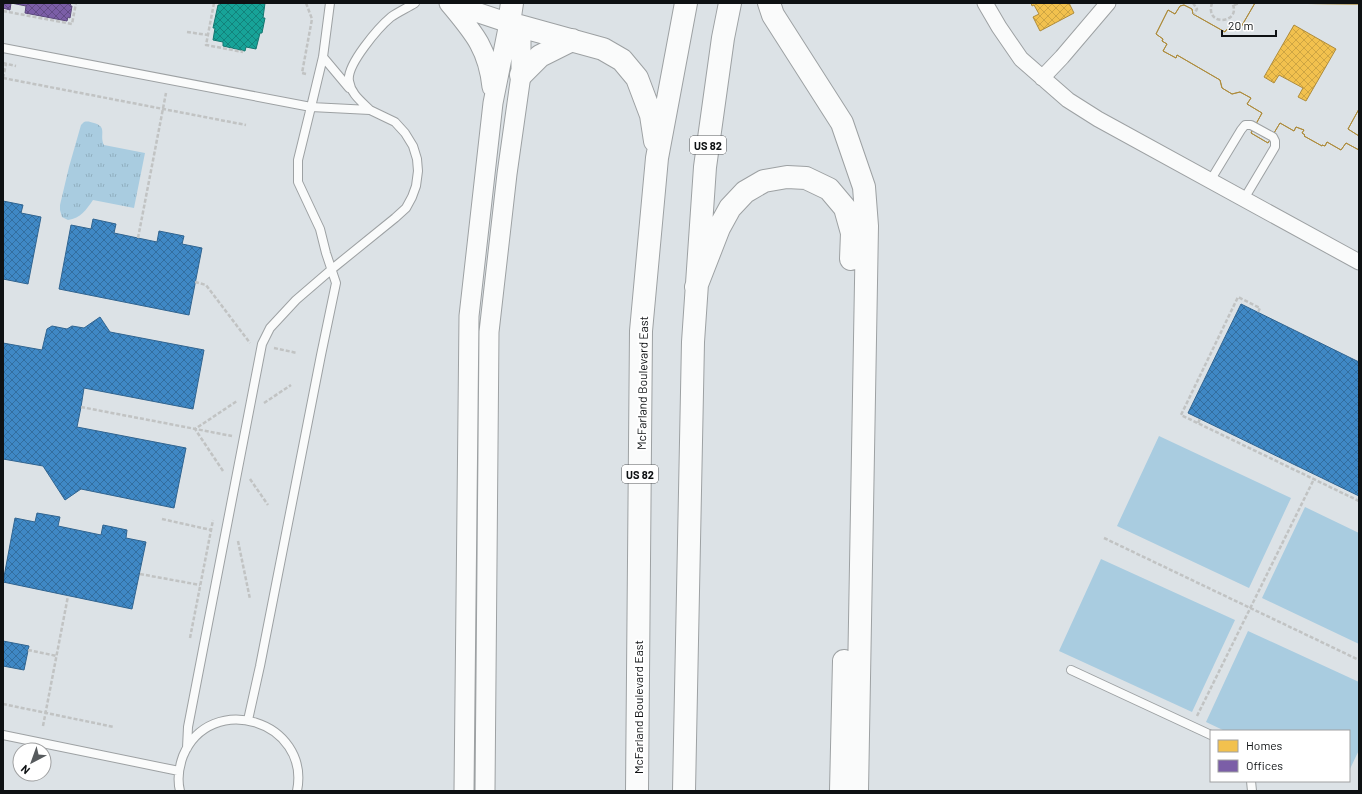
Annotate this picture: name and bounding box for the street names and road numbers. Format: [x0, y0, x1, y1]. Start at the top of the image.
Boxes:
road number: US 82 [690, 136, 726, 154]
street label: McFarland Boulevard East [634, 316, 650, 450]
road number: US 82 [622, 465, 658, 483]
street label: McFarland Boulevard East [631, 640, 645, 774]

